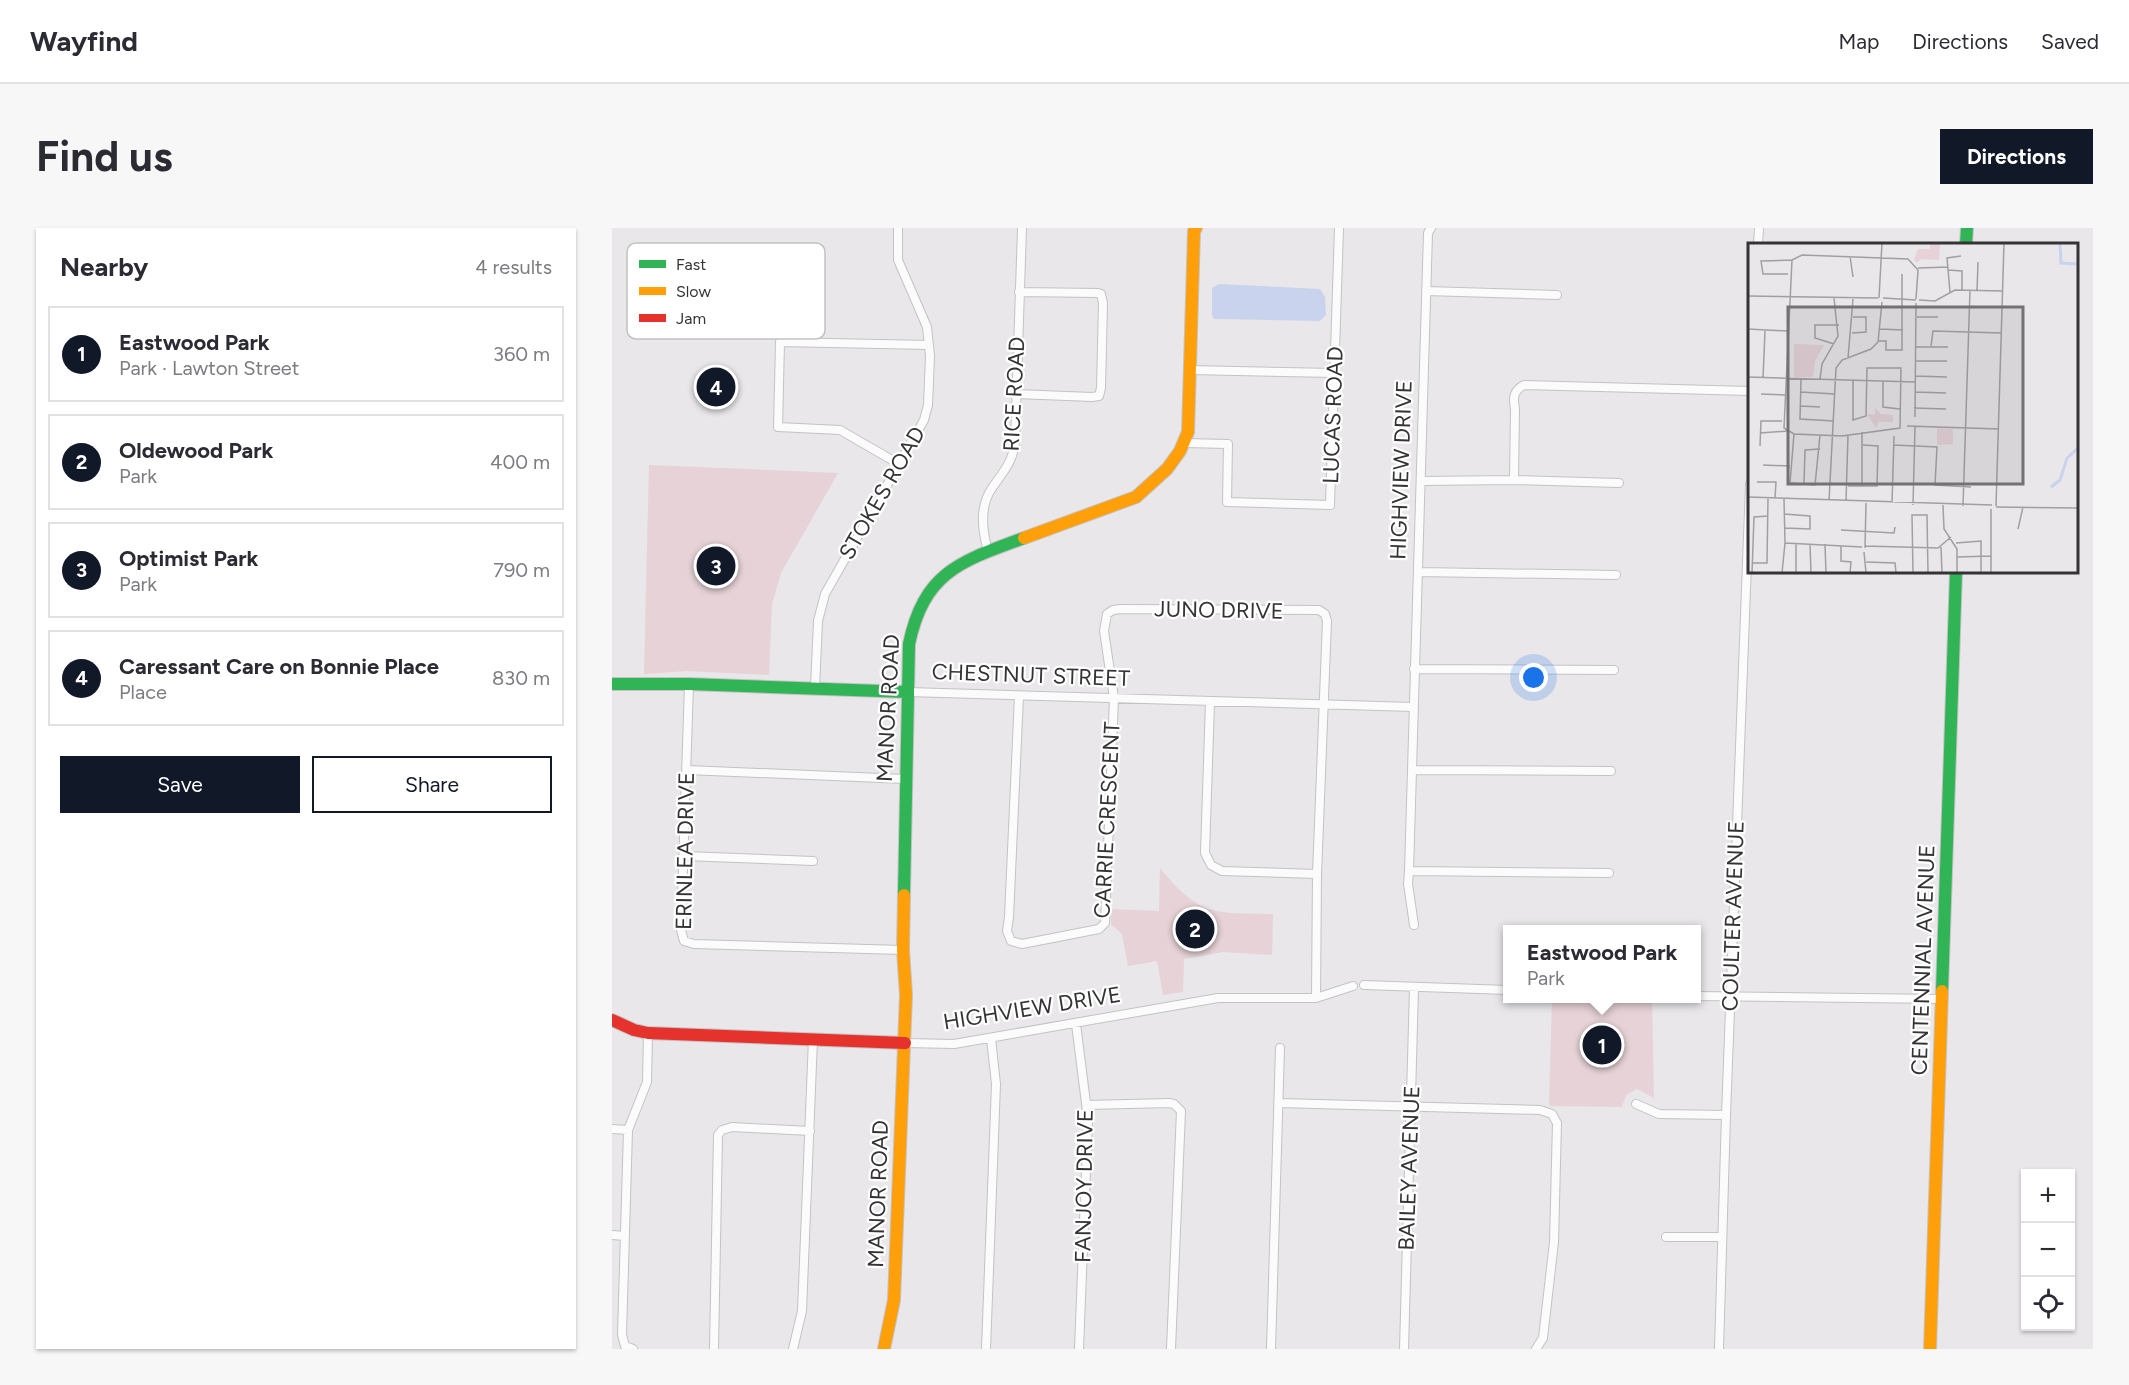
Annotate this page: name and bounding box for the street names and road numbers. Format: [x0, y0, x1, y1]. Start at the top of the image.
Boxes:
street label: RICE ROAD [998, 336, 1030, 452]
street label: LUCAS ROAD [1317, 346, 1349, 484]
street label: HIGHVIEW DRIVE [1384, 380, 1418, 560]
street label: STOKES ROAD [833, 422, 931, 564]
street label: JUNO DRIVE [1154, 595, 1284, 625]
street label: MANOR ROAD [871, 634, 905, 782]
street label: CHESTNUT STREET [931, 658, 1131, 692]
street label: CARRIE CRESCENT [1088, 721, 1126, 919]
street label: ERINLEA DRIVE [670, 772, 700, 930]
street label: COULTER AVENUE [1716, 820, 1750, 1012]
street label: CENTENNIAL AVENUE [1905, 844, 1941, 1076]
street label: HIGHVIEW DRIVE [941, 981, 1123, 1035]
street label: BAILEY AVENUE [1393, 1085, 1425, 1251]
street label: FANJOY DRIVE [1069, 1109, 1099, 1263]
street label: MANOR ROAD [862, 1120, 894, 1268]

